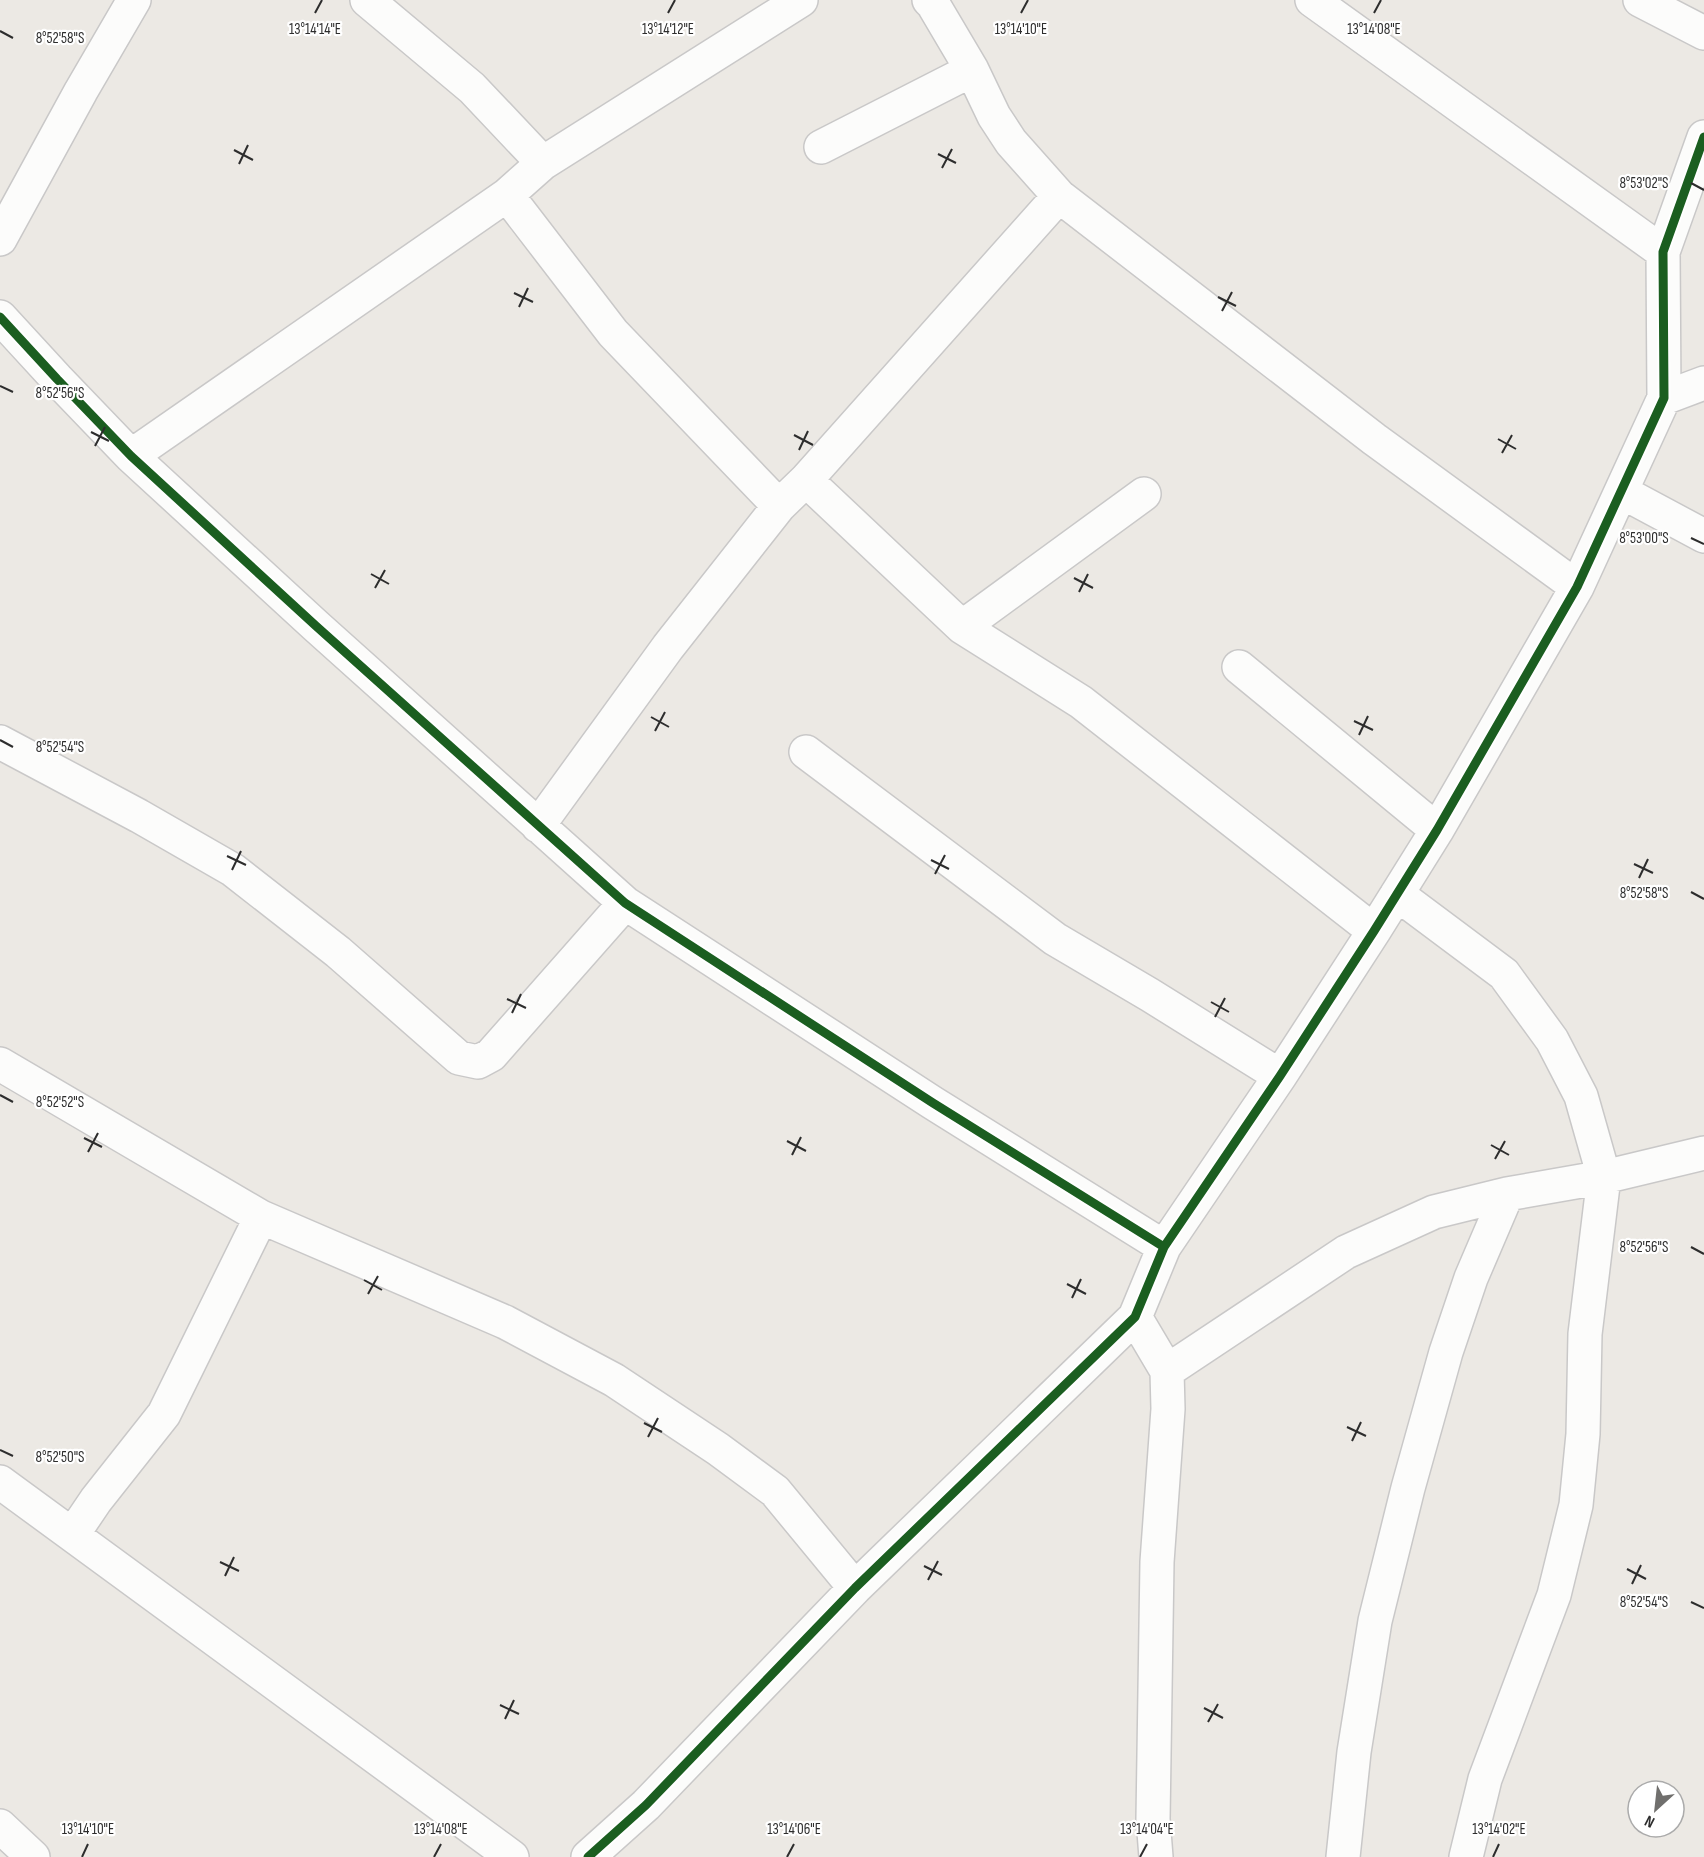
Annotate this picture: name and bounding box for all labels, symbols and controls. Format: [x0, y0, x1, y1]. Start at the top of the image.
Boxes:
text: 13°14'14"E [289, 20, 341, 39]
text: 13°14'12"E [642, 20, 694, 39]
text: 13°14'10"E [995, 20, 1047, 39]
text: 13°14'08"E [1347, 20, 1401, 39]
text: 8°52'58"S [36, 29, 84, 48]
text: 8°53'02"S [1619, 174, 1669, 193]
text: 8°52'56"S [36, 384, 84, 403]
text: 8°53'00"S [1619, 529, 1669, 548]
text: 8°52'54"S [36, 738, 84, 757]
text: 8°52'58"S [1620, 884, 1668, 903]
text: 8°52'52"S [36, 1093, 84, 1112]
text: 8°52'56"S [1620, 1238, 1668, 1257]
text: 8°52'50"S [36, 1448, 84, 1467]
text: 8°52'54"S [1620, 1593, 1668, 1612]
north arrow [1626, 1779, 1686, 1839]
text: N [1642, 1811, 1658, 1831]
text: 13°14'10"E [62, 1820, 114, 1839]
text: 13°14'08"E [414, 1820, 468, 1839]
text: 13°14'06"E [767, 1820, 821, 1839]
text: 13°14'04"E [1120, 1820, 1174, 1839]
text: 13°14'02"E [1472, 1820, 1526, 1839]

